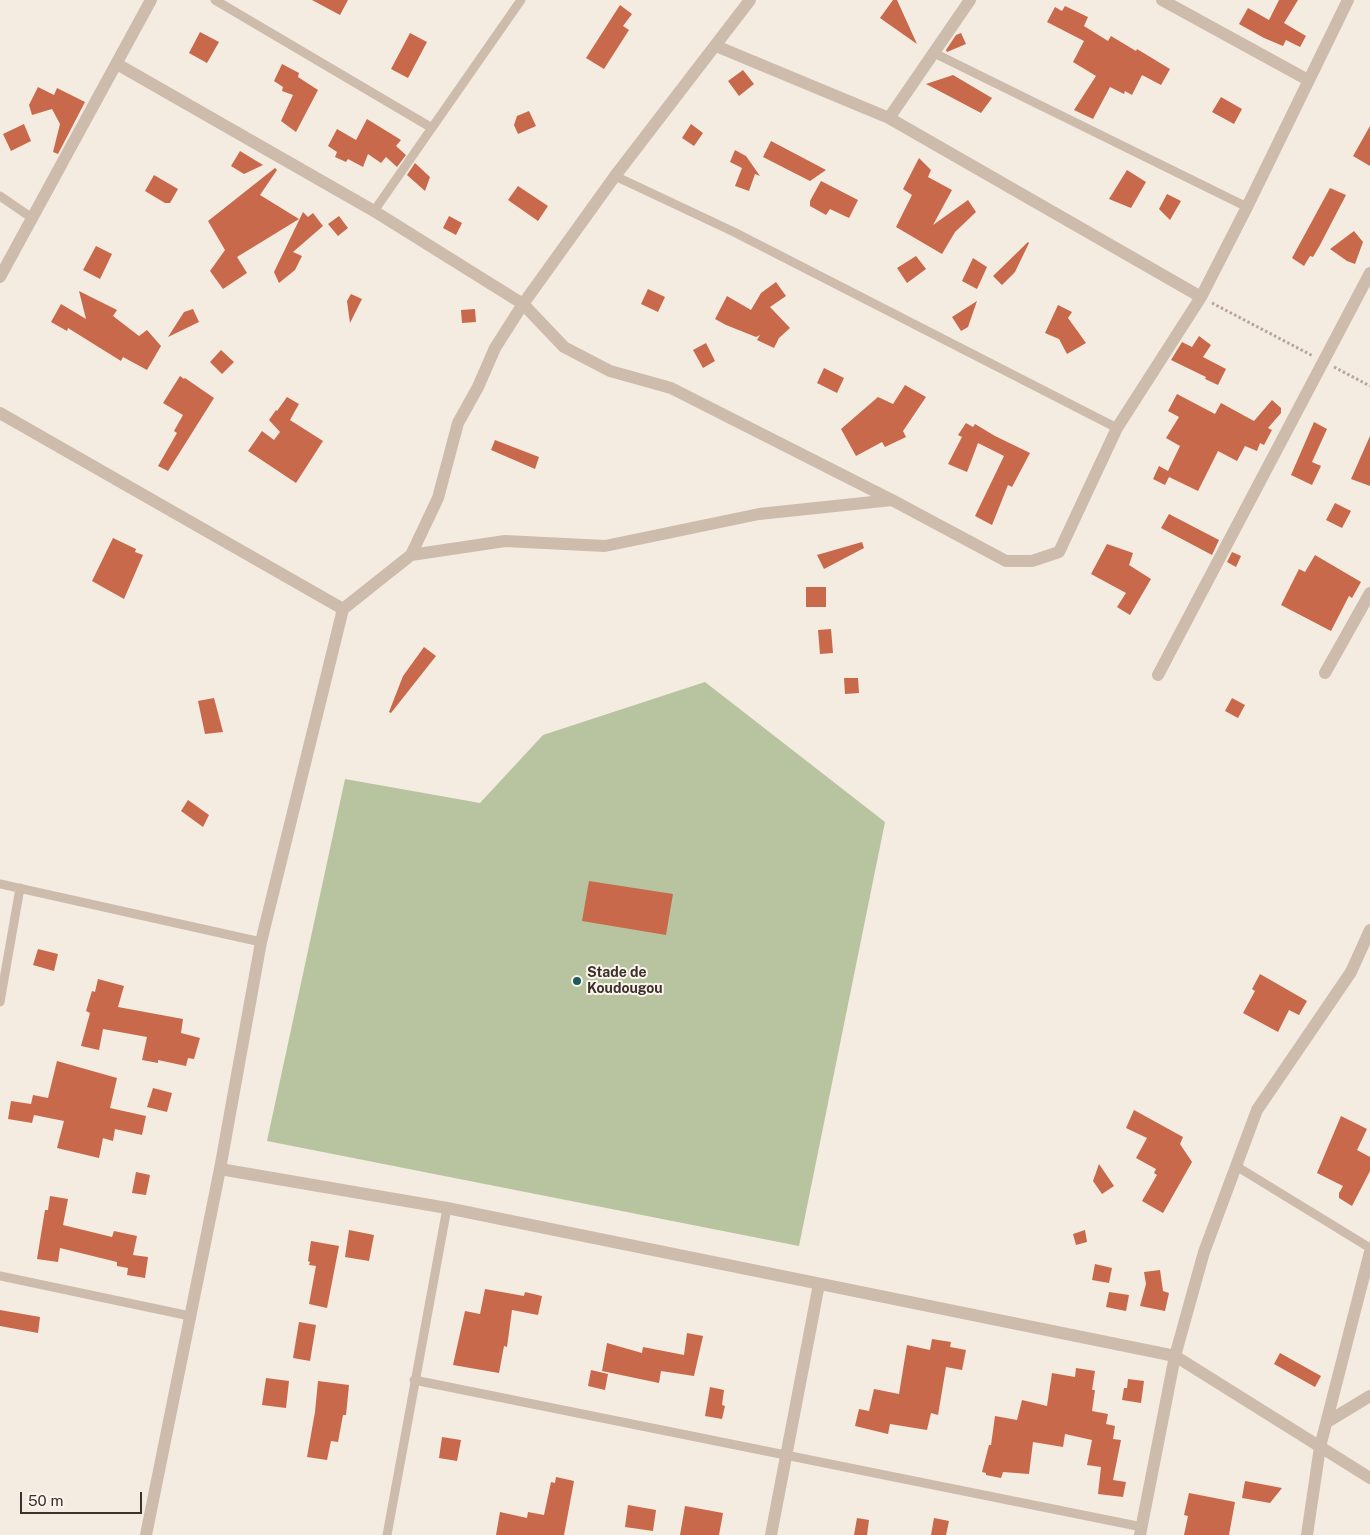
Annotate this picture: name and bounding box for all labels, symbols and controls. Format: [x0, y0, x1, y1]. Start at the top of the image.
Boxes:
place label: Stade de Koudougou [587, 965, 663, 998]
marker: Stade de Koudougou [571, 975, 583, 987]
scale bar [22, 1482, 145, 1514]
text: 50 m [28, 1492, 63, 1509]

